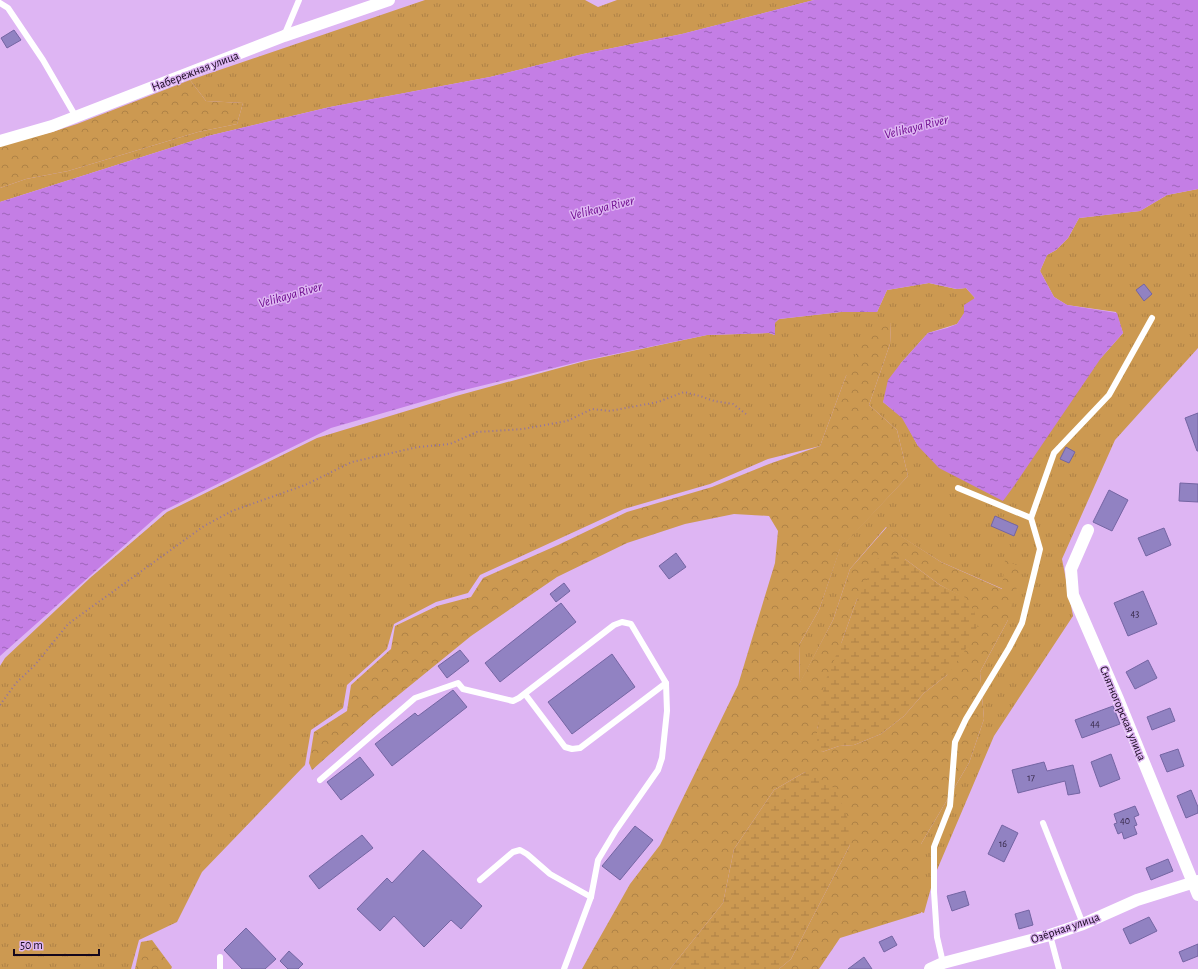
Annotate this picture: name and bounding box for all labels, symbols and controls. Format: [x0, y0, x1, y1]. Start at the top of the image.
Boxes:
street label: Набережная улица [150, 49, 241, 94]
water label: Velikaya River [883, 113, 950, 142]
water label: Velikaya River [569, 194, 636, 223]
water label: Velikaya River [257, 280, 324, 311]
house number: 43 [1131, 609, 1139, 619]
street label: Снятногорская улица [1097, 664, 1149, 763]
house number: 44 [1090, 719, 1100, 729]
house number: 17 [1027, 773, 1035, 783]
house number: 40 [1120, 816, 1130, 826]
house number: 16 [999, 839, 1007, 849]
street label: Озёрная улица [1029, 910, 1102, 946]
scale bar [14, 931, 99, 957]
text: 50 m [20, 939, 43, 951]

